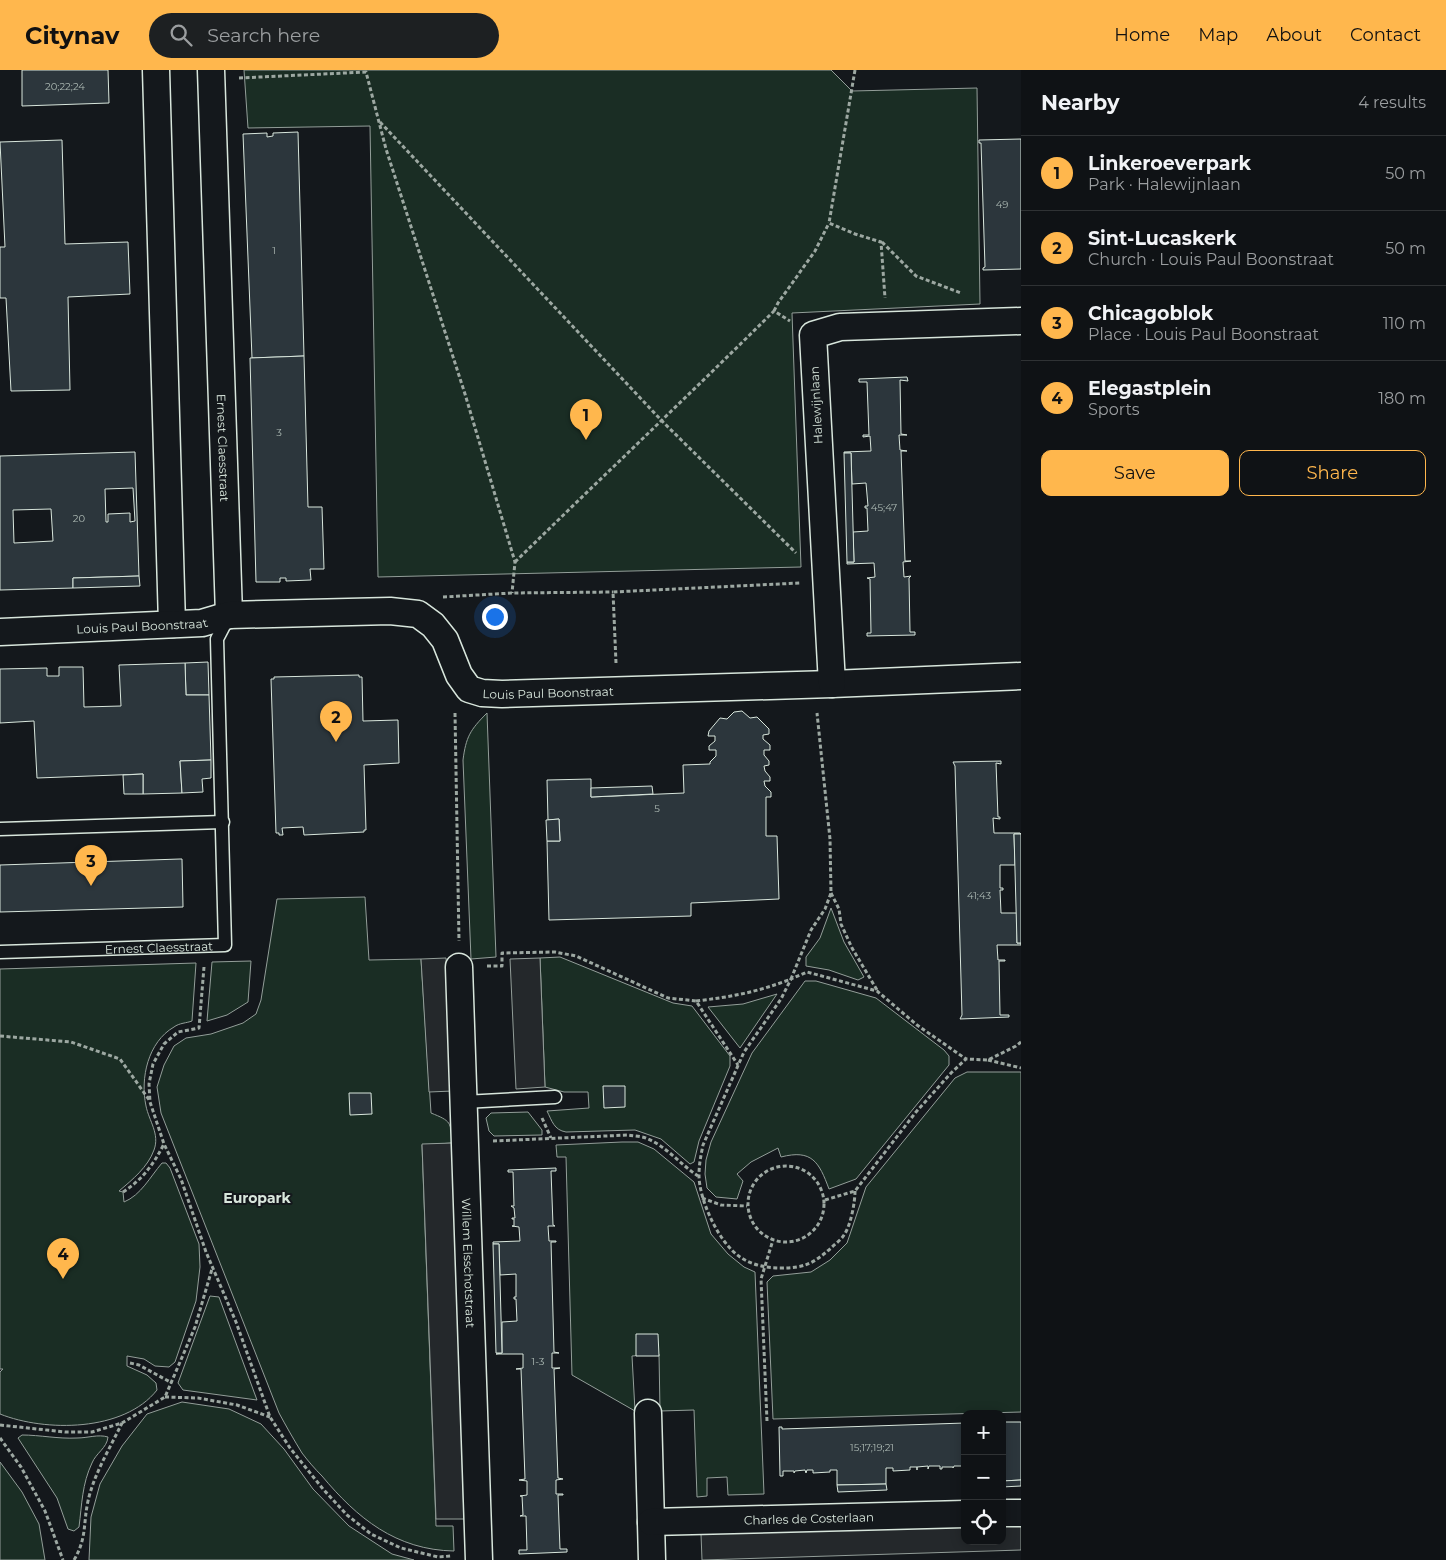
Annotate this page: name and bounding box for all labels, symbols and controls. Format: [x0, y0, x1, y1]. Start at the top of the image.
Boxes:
search box [149, 13, 499, 58]
text: Citynav [25, 21, 119, 50]
icon: search [167, 21, 195, 49]
text: Search here [207, 24, 320, 47]
text: Home [1114, 24, 1170, 46]
text: Map [1198, 24, 1238, 46]
text: About [1266, 24, 1322, 46]
text: Contact [1350, 24, 1421, 46]
house number: 20;22;24 [45, 80, 85, 93]
text: Nearby [1041, 90, 1120, 115]
text: 4 results [1358, 93, 1426, 112]
text: Linkeroeverpark [1088, 152, 1251, 175]
text: 1 [1054, 164, 1060, 183]
text: 50 m [1385, 164, 1426, 183]
text: Park · Halewijnlaan [1088, 175, 1241, 194]
house number: 49 [996, 198, 1008, 211]
text: Sint-Lucaskerk [1088, 227, 1236, 250]
text: 2 [1052, 239, 1062, 258]
text: 50 m [1385, 239, 1426, 258]
house number: 1 [272, 244, 276, 257]
text: Church · Louis Paul Boonstraat [1088, 250, 1334, 269]
text: Chicagoblok [1088, 302, 1213, 325]
text: 3 [1052, 314, 1062, 333]
text: 110 m [1383, 314, 1426, 333]
text: Place · Louis Paul Boonstraat [1088, 325, 1319, 344]
street label: Halewijnlaan [806, 366, 826, 444]
text: Elegastplein [1088, 377, 1212, 400]
text: 4 [1051, 389, 1063, 408]
text: 180 m [1378, 389, 1426, 408]
street label: Ernest Claesstraat [214, 394, 233, 502]
pin: 1 [570, 399, 602, 440]
text: Sports [1088, 400, 1140, 419]
house number: 3 [276, 426, 282, 439]
button: Save [1041, 450, 1229, 496]
button: Share [1239, 450, 1426, 496]
house number: 45;47 [871, 501, 897, 514]
house number: 20 [73, 512, 86, 525]
your location [482, 604, 508, 630]
street label: Louis Paul Boonstraat [76, 614, 209, 636]
street label: Louis Paul Boonstraat [482, 683, 614, 702]
pin: 2 [320, 701, 352, 742]
house number: 5 [654, 802, 660, 815]
pin: 3 [75, 845, 107, 886]
house number: 41;43 [967, 889, 991, 902]
street label: Ernest Claesstraat [105, 938, 213, 956]
district label: Europark [223, 1189, 292, 1207]
street label: Willem Elsschotstraat [459, 1197, 479, 1328]
pin: 4 [47, 1238, 79, 1279]
house number: 1-3 [532, 1355, 545, 1368]
map controls [961, 1410, 1006, 1545]
button: + [961, 1410, 1006, 1455]
house number: 15;17;19;21 [850, 1441, 894, 1454]
button: − [961, 1455, 1006, 1500]
button: locate [961, 1500, 1006, 1545]
street label: Charles de Costerlaan [744, 1509, 874, 1527]

